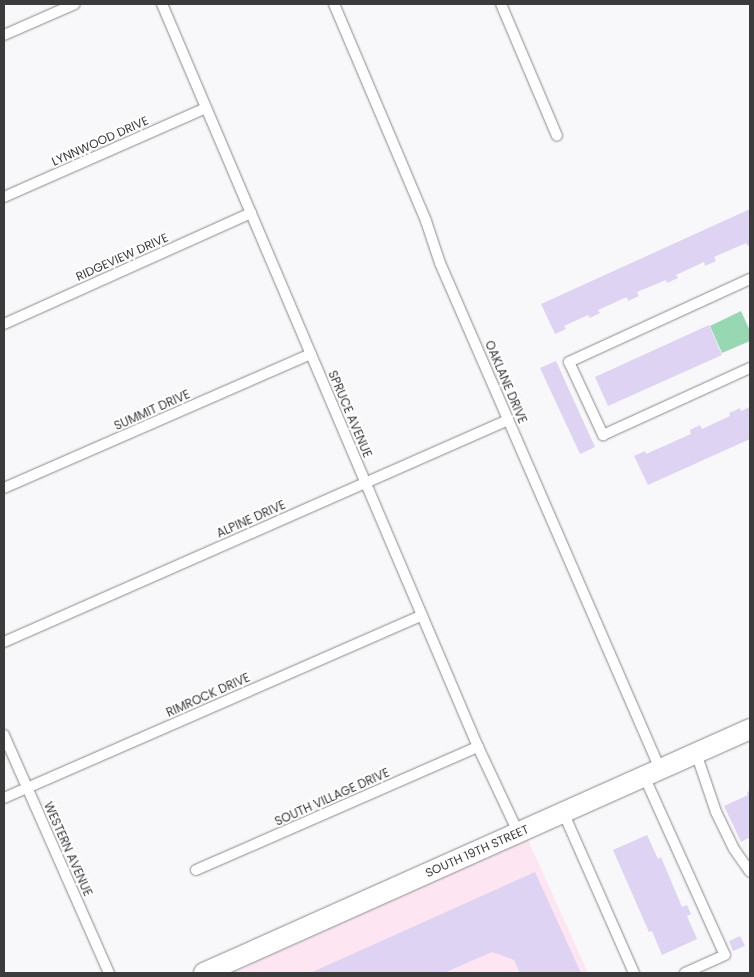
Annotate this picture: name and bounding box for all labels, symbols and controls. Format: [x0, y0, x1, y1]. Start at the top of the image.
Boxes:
street label: LYNNWOOD DRIVE [49, 113, 151, 169]
street label: RIDGEVIEW DRIVE [74, 230, 170, 284]
street label: OAKLANE DRIVE [482, 338, 530, 426]
street label: SPRUCE AVENUE [325, 368, 375, 460]
street label: SUMMIT DRIVE [112, 387, 192, 433]
street label: ALPINE DRIVE [214, 497, 288, 541]
street label: RIMROCK DRIVE [164, 670, 252, 720]
street label: SOUTH VILLAGE DRIVE [273, 765, 391, 829]
street label: WESTERN AVENUE [41, 800, 95, 898]
street label: SOUTH 19TH STREET [423, 822, 531, 880]

